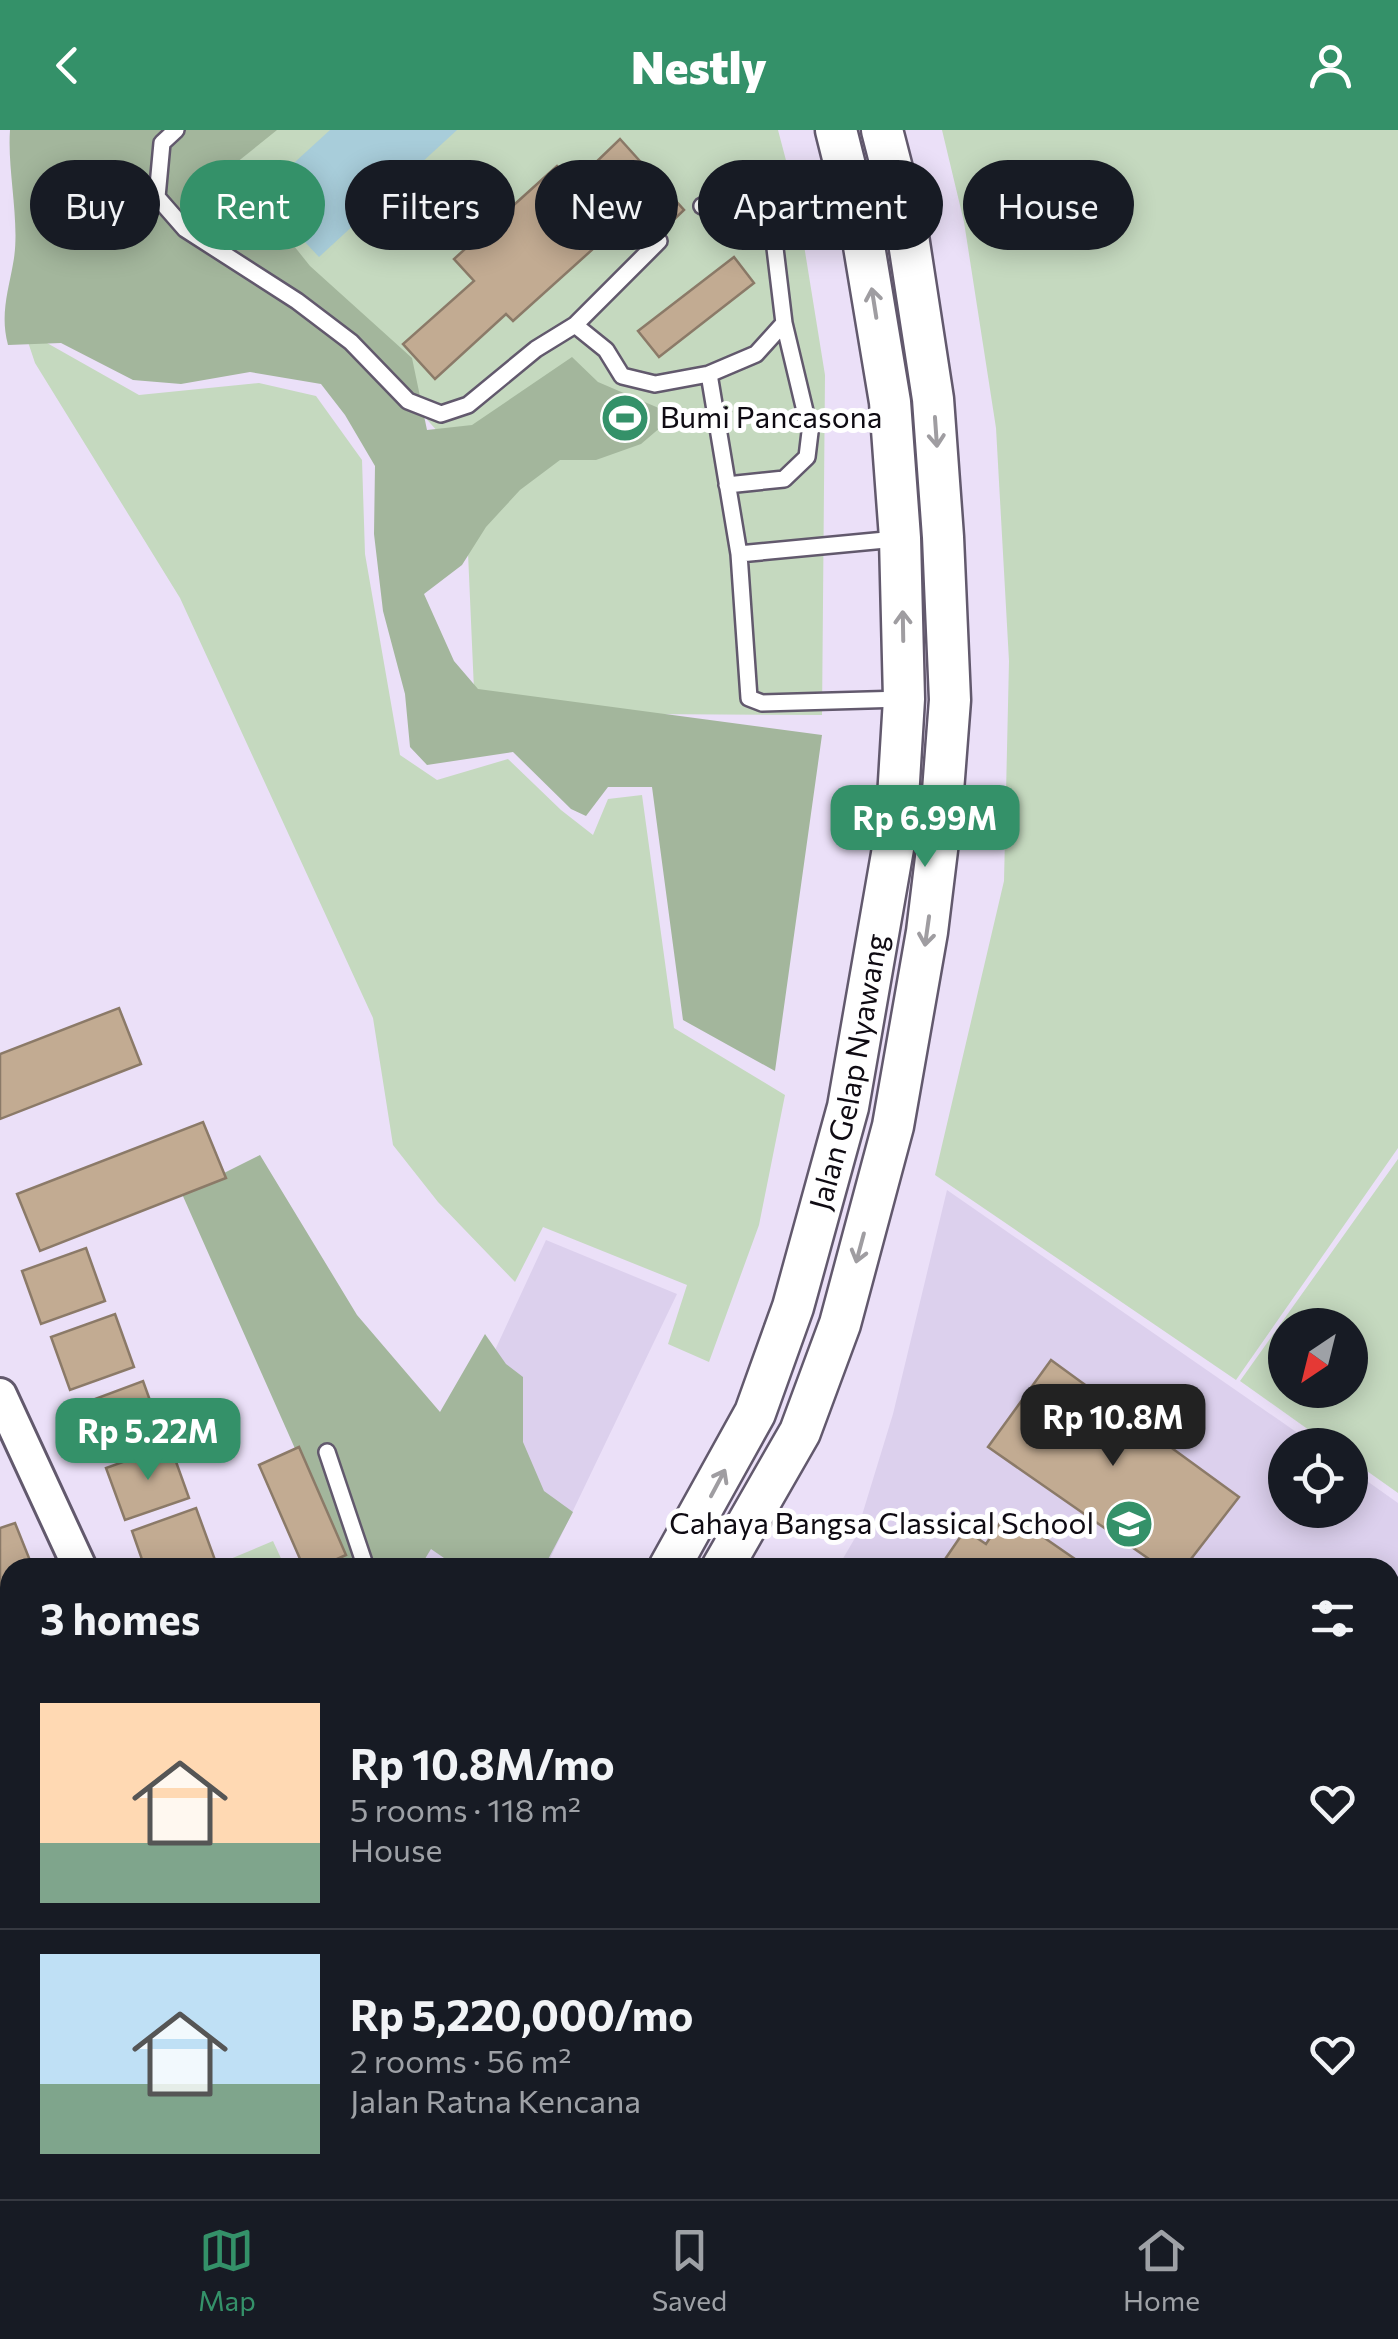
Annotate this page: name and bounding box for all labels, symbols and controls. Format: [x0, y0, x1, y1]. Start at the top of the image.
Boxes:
icon: back [40, 38, 95, 93]
text: Nestly [631, 38, 767, 93]
icon: person [1303, 38, 1358, 93]
chip: Buy [30, 160, 160, 250]
chip: Rent [180, 160, 325, 250]
chip: Filters [345, 160, 515, 250]
chip: New [535, 160, 678, 250]
chip: Apartment [698, 160, 943, 250]
chip: House [963, 160, 1134, 250]
one-way arrow [864, 287, 882, 319]
sports icon: Bumi Pancasona [599, 392, 651, 444]
place label: Bumi Pancasona [660, 397, 882, 434]
one-way arrow [926, 416, 945, 448]
one-way arrow [893, 610, 912, 642]
pin: Rp 6.99M [822, 785, 1028, 870]
text: Rp 6.99M [853, 797, 997, 837]
one-way arrow [917, 914, 935, 946]
street label: Jalan Gelap Nyawang [800, 931, 894, 1213]
one-way arrow [850, 1232, 868, 1263]
north arrow [1268, 1308, 1368, 1408]
map controls [1268, 1308, 1368, 1528]
pin: Rp 10.8M [1010, 1384, 1216, 1469]
text: Rp 10.8M [1042, 1396, 1184, 1436]
pin: Rp 5.22M [45, 1398, 251, 1483]
text: Rp 5.22M [77, 1410, 219, 1450]
button: locate [1268, 1428, 1368, 1528]
one-way arrow [709, 1469, 728, 1499]
school or university icon: Cahaya Bangsa Classical School [1103, 1498, 1155, 1550]
place label: Cahaya Bangsa Classical School [669, 1503, 1094, 1540]
icon: filters [1305, 1591, 1360, 1646]
text: 3 homes [40, 1592, 200, 1644]
text: Rp 10.8M/mo [350, 1737, 615, 1789]
icon: home [120, 1743, 240, 1863]
icon: heart [1305, 1776, 1360, 1831]
text: 5 rooms · 118 m² [350, 1789, 581, 1829]
text: House [350, 1829, 442, 1869]
text: Rp 5,220,000/mo [350, 1988, 693, 2040]
icon: home [120, 1994, 240, 2114]
icon: heart [1305, 2027, 1360, 2082]
text: 2 rooms · 56 m² [350, 2040, 571, 2080]
text: Jalan Ratna Kencana [350, 2080, 641, 2120]
tab: Map [198, 2223, 256, 2317]
tab: Saved [652, 2223, 727, 2317]
tab: Home [1123, 2223, 1200, 2317]

